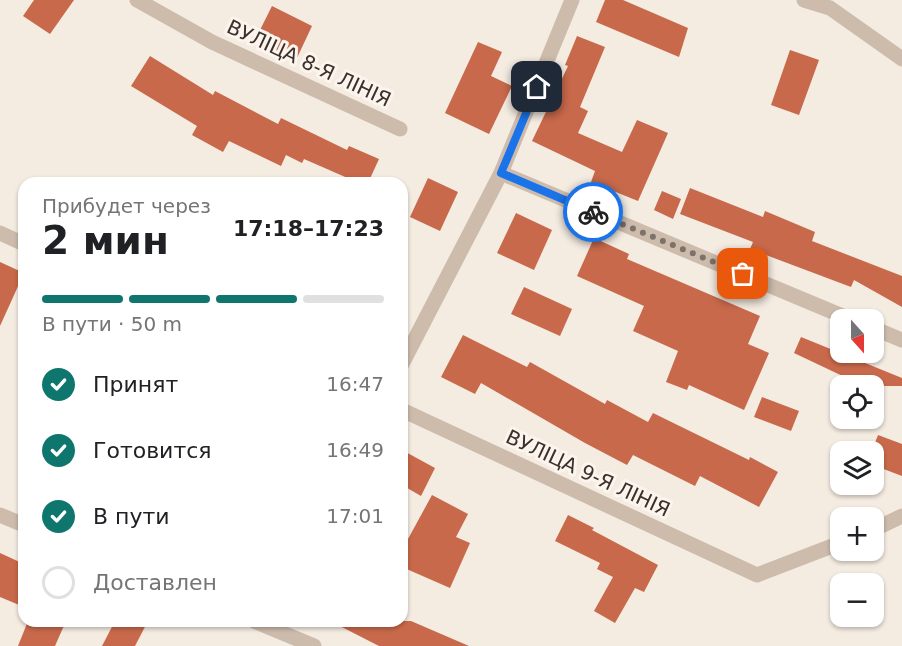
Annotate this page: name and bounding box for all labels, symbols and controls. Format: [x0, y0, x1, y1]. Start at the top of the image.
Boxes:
street label: ВУЛІЦА 8-Я ЛІНІЯ [223, 14, 395, 112]
pin [511, 61, 562, 112]
icon: home [520, 70, 553, 103]
courier [563, 182, 623, 242]
text: Прибудет через [42, 194, 211, 218]
icon: bike [577, 196, 610, 229]
text: 17:18–17:23 [233, 216, 384, 241]
text: 2 мин [42, 218, 169, 263]
pin [717, 248, 768, 299]
icon: bag [726, 257, 759, 290]
north arrow [830, 309, 884, 363]
map controls [830, 309, 884, 627]
text: В пути · 50 m [42, 312, 182, 336]
icon: check [42, 368, 75, 401]
text: Принят [93, 372, 178, 397]
text: 16:47 [326, 372, 384, 396]
button: locate [830, 375, 884, 429]
street label: ВУЛІЦА 9-Я ЛІНІЯ [502, 424, 674, 522]
icon: check [42, 434, 75, 467]
text: Готовится [93, 438, 212, 463]
text: 16:49 [326, 438, 384, 462]
button: layers [830, 441, 884, 495]
icon: check [42, 500, 75, 533]
text: В пути [93, 504, 170, 529]
text: 17:01 [326, 504, 384, 528]
button: + [830, 507, 884, 561]
text: Доставлен [93, 570, 217, 595]
button: − [830, 573, 884, 627]

